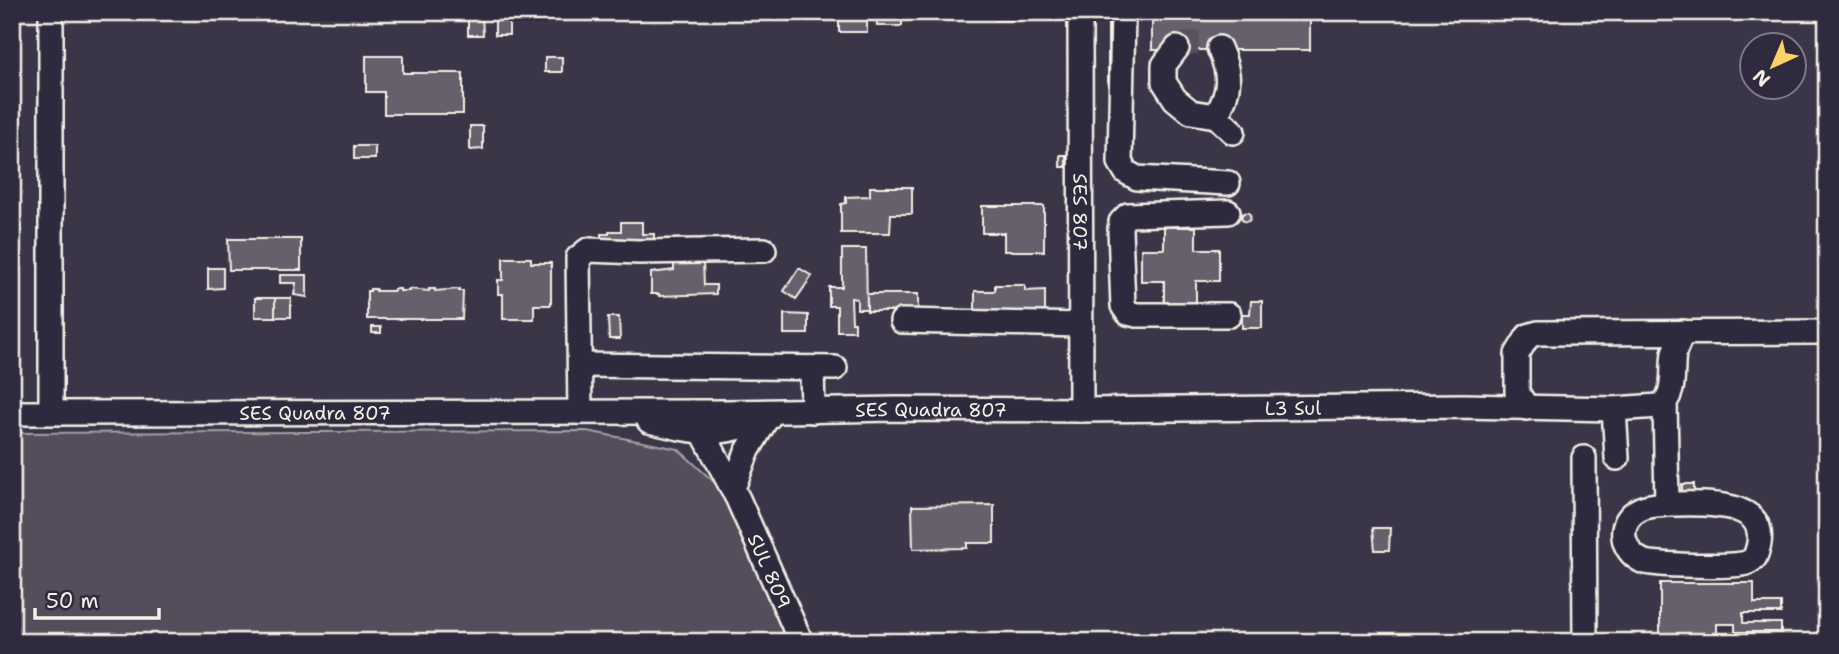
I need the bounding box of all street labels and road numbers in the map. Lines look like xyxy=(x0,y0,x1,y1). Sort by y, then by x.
street label: SES 807 xyxy=(1068,173,1093,251)
street label: L3 Sul xyxy=(1265,395,1322,421)
street label: SES Quadra 807 xyxy=(855,396,1007,422)
street label: SES Quadra 807 xyxy=(239,400,391,425)
street label: SUL 809 xyxy=(742,530,797,612)

